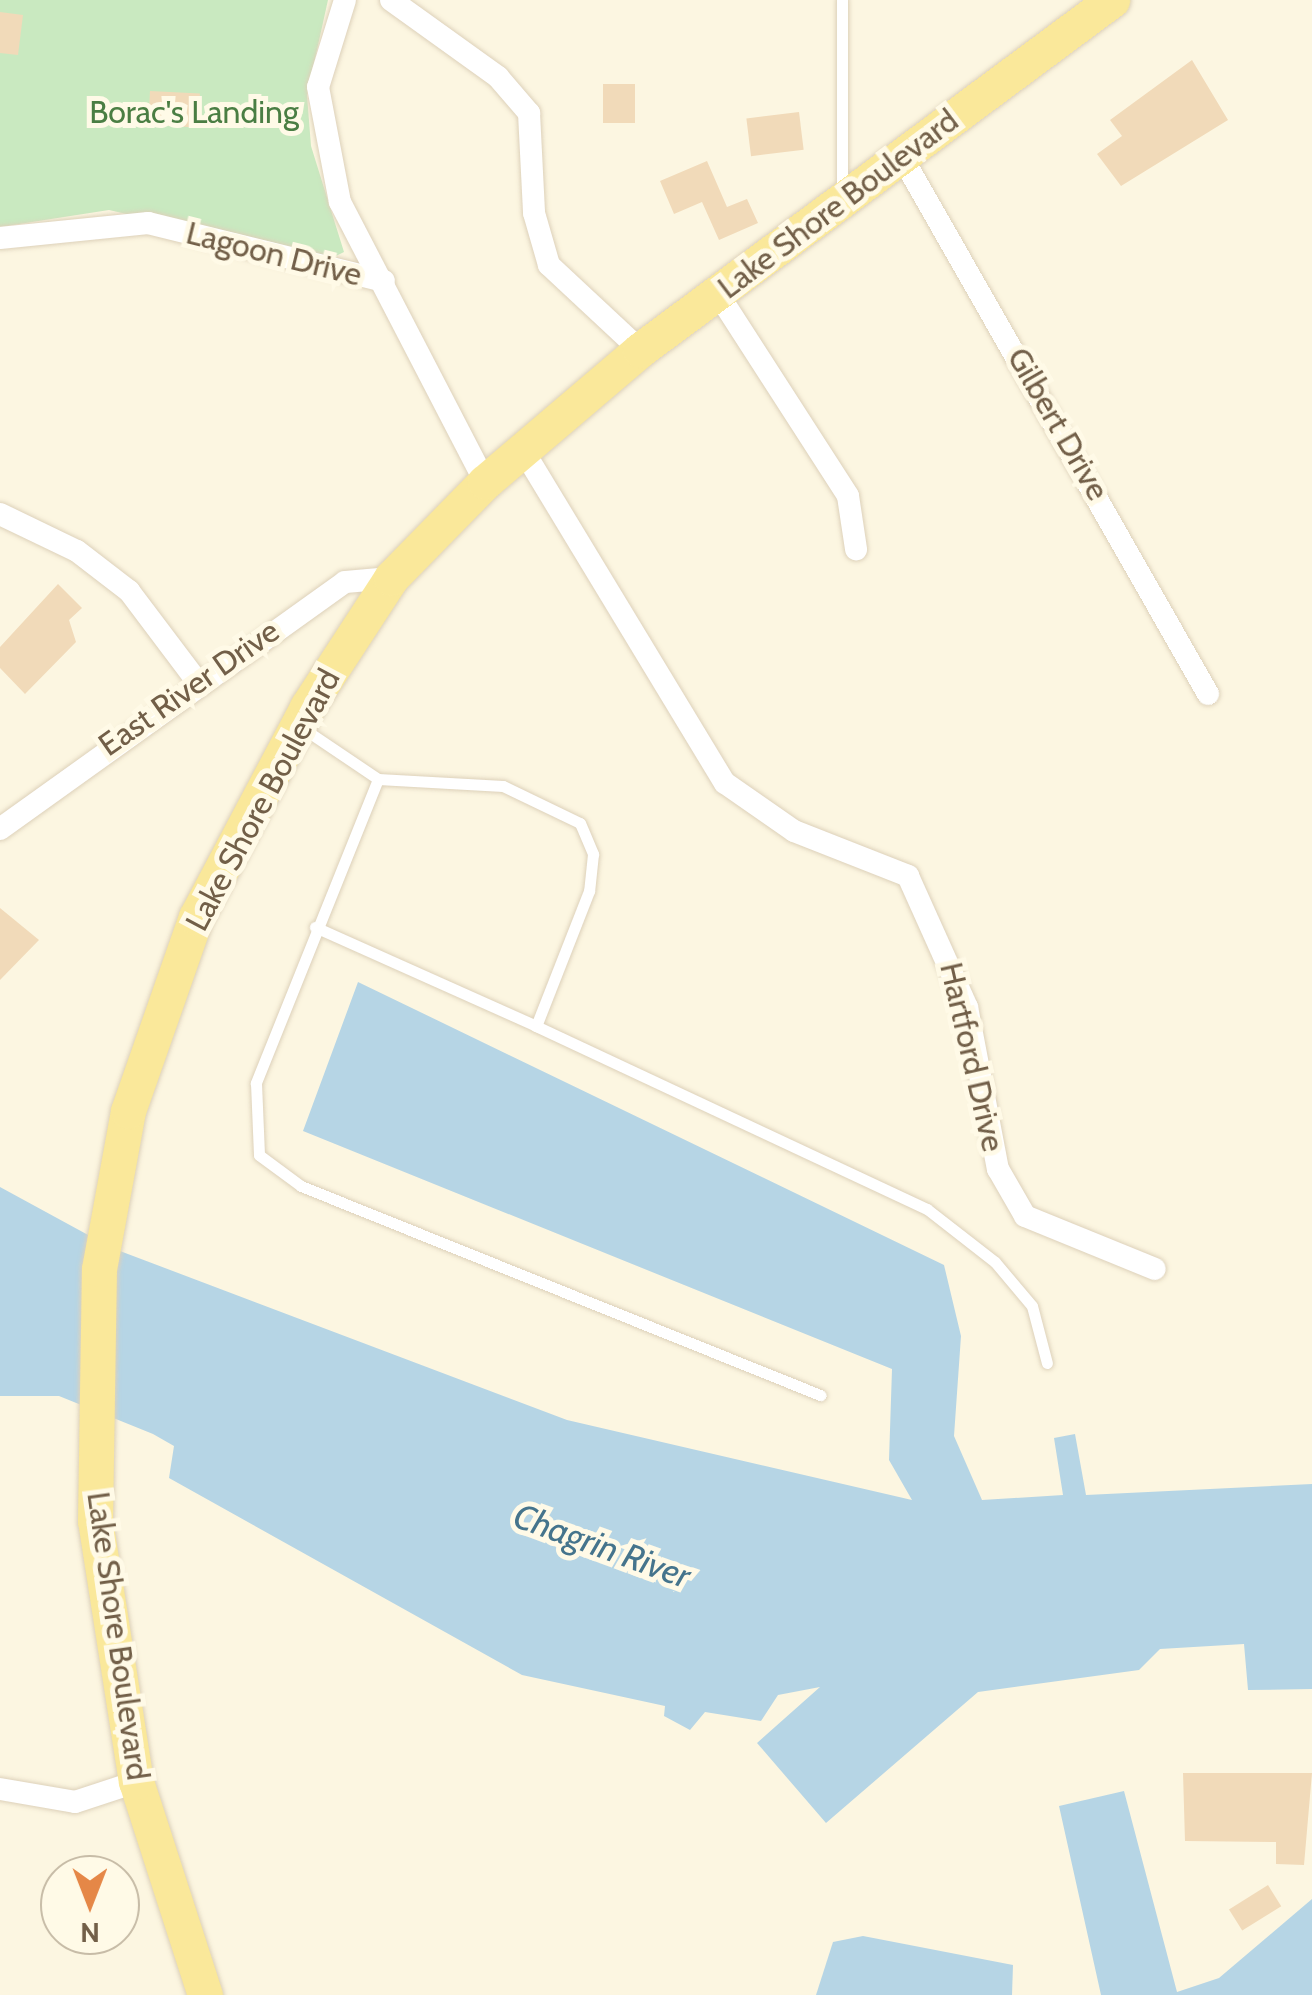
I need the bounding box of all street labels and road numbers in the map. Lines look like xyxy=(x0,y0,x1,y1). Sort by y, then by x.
street label: Lake Shore Boulevard xyxy=(710,101,966,307)
street label: Lagoon Drive xyxy=(182,214,366,294)
street label: Gilbert Drive xyxy=(999,341,1117,507)
street label: East River Drive xyxy=(92,612,286,764)
street label: Lake Shore Boulevard xyxy=(178,663,348,937)
street label: Hartford Drive xyxy=(932,959,1012,1155)
street label: Lake Shore Boulevard xyxy=(79,1489,157,1783)

